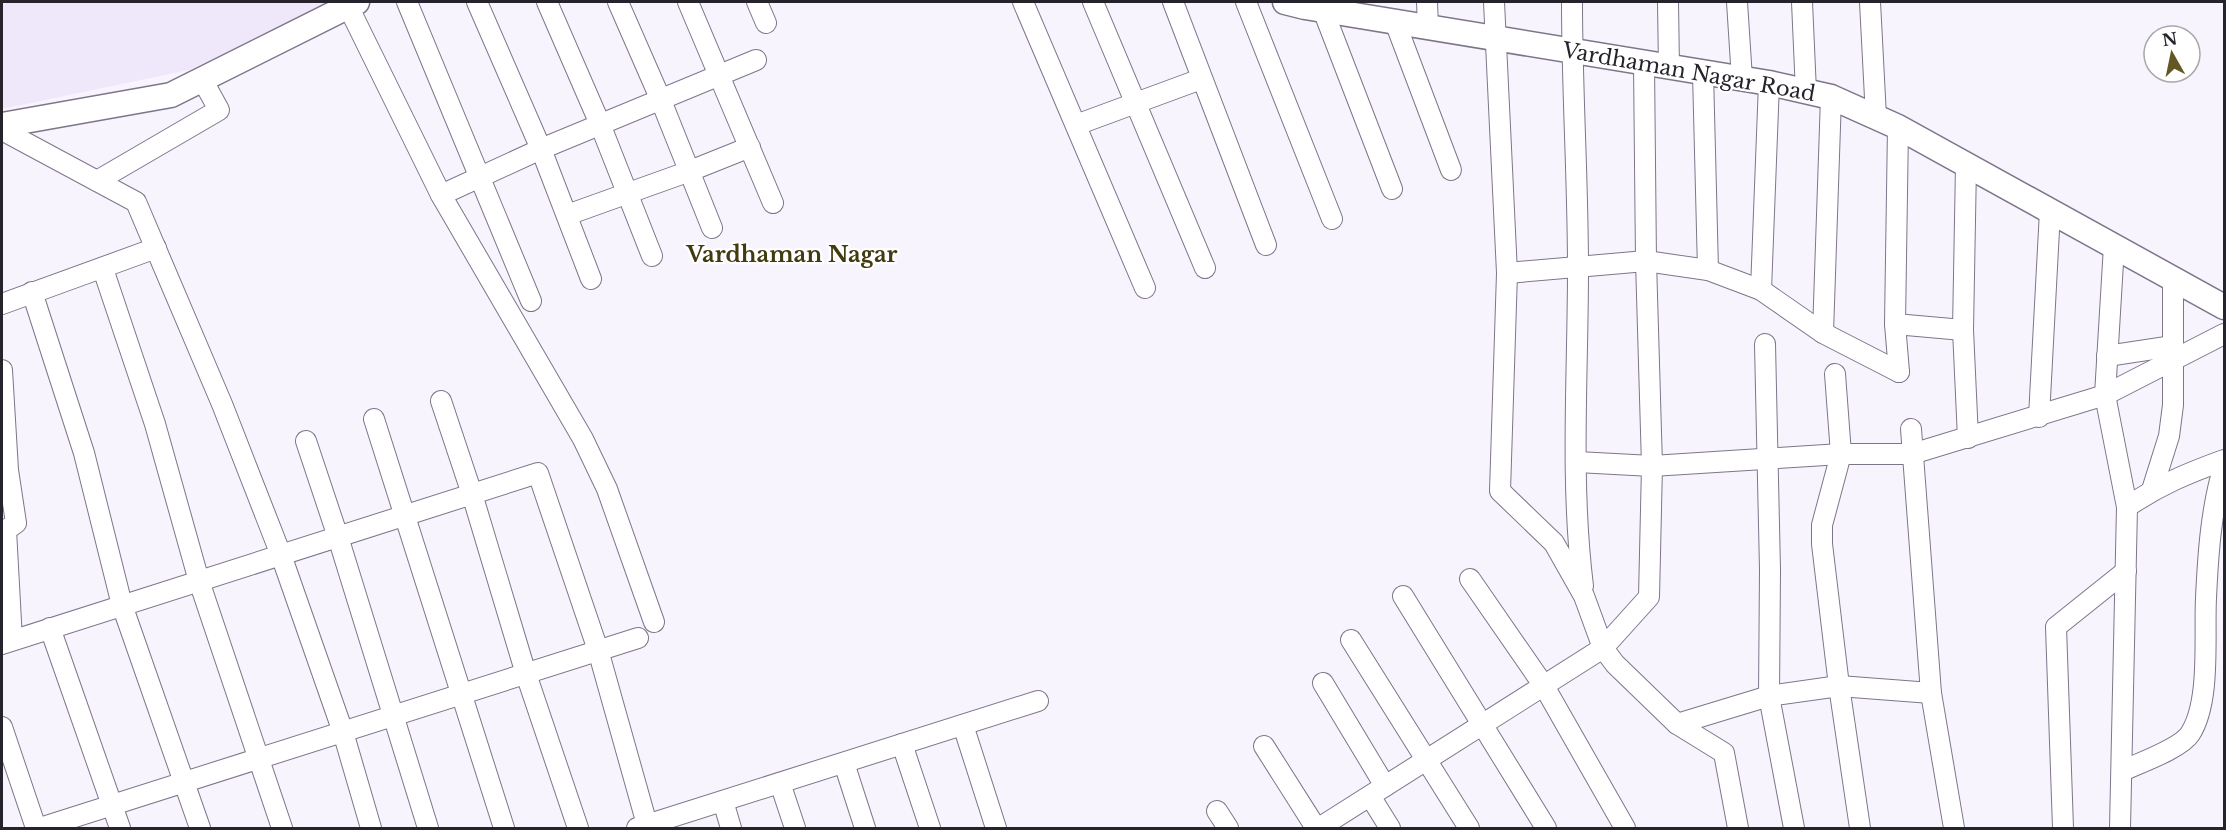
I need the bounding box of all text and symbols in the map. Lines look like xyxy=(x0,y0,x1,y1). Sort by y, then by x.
north arrow xyxy=(2142,24,2202,84)
text: N xyxy=(2161,28,2179,50)
street label: Vardhaman Nagar Road xyxy=(1560,37,1817,107)
district label: Vardhaman Nagar xyxy=(685,241,898,268)

